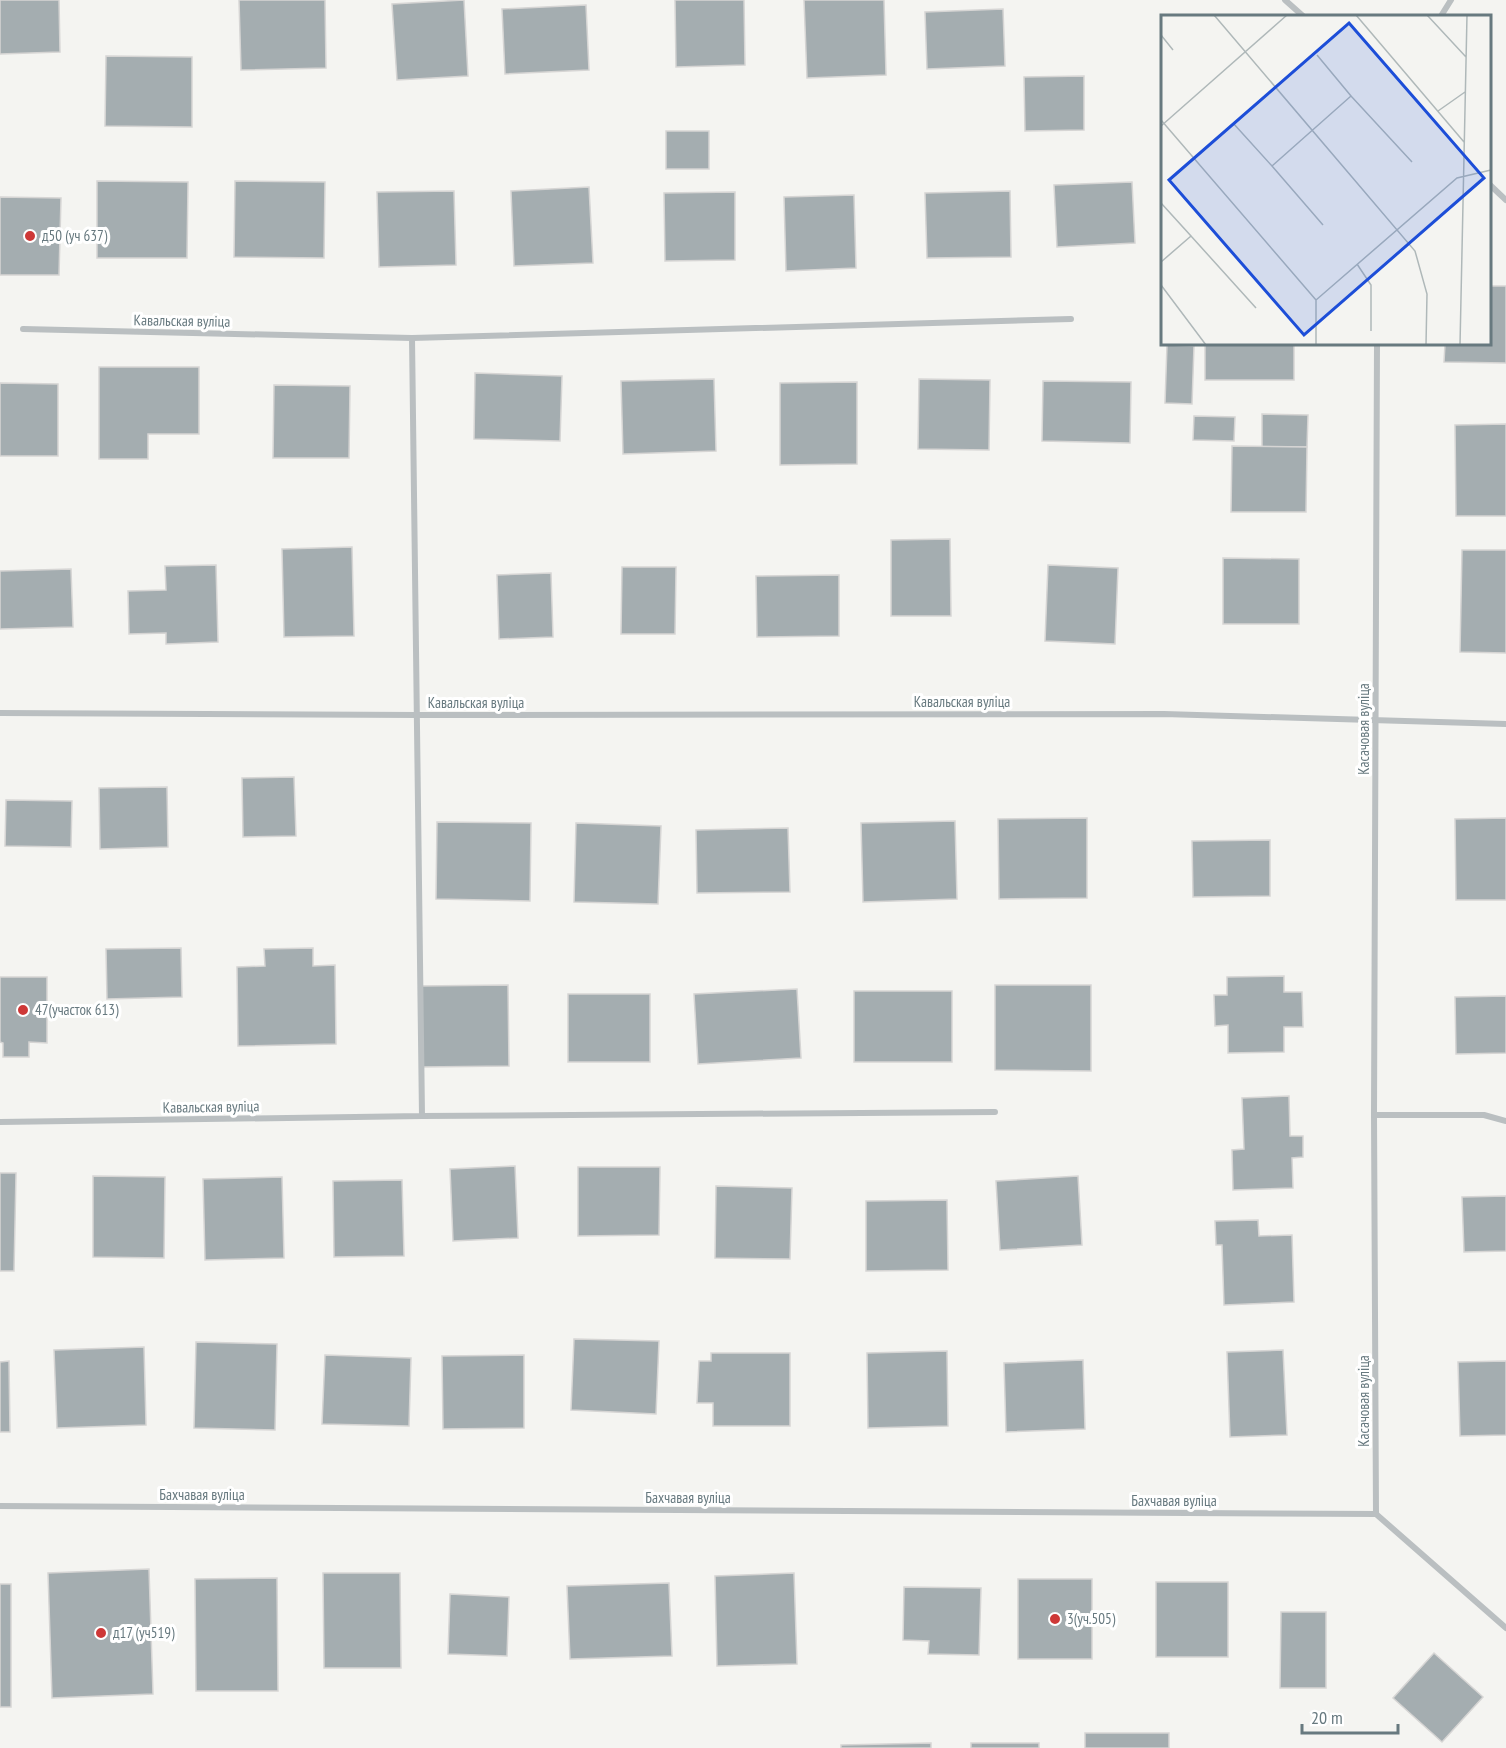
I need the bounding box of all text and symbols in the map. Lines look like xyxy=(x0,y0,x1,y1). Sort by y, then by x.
inset map xyxy=(1161,15,1491,345)
place label: д50 (уч 637) xyxy=(42,226,108,245)
marker: д50 (уч 637) xyxy=(23,229,37,243)
street label: Кавальская вуліца xyxy=(133,310,231,331)
street label: Касачовая вуліца xyxy=(1354,683,1373,775)
street label: Кавальская вуліца xyxy=(914,692,1010,711)
street label: Кавальская вуліца xyxy=(428,693,524,712)
place label: 47(участок 613) xyxy=(35,1000,119,1019)
marker: 47(участок 613) xyxy=(16,1003,30,1017)
street label: Кавальская вуліца xyxy=(162,1096,260,1117)
street label: Касачовая вуліца xyxy=(1354,1355,1373,1447)
street label: Бахчавая вуліца xyxy=(159,1485,245,1504)
street label: Бахчавая вуліца xyxy=(645,1488,731,1507)
street label: Бахчавая вуліца xyxy=(1131,1491,1217,1510)
place label: 3(уч.505) xyxy=(1067,1609,1116,1628)
marker: 3(уч.505) xyxy=(1048,1612,1062,1626)
place label: д17 (уч519) xyxy=(113,1623,175,1642)
marker: д17 (уч519) xyxy=(94,1626,108,1640)
scale bar xyxy=(1302,1697,1398,1735)
text: 20 m xyxy=(1311,1706,1343,1729)

